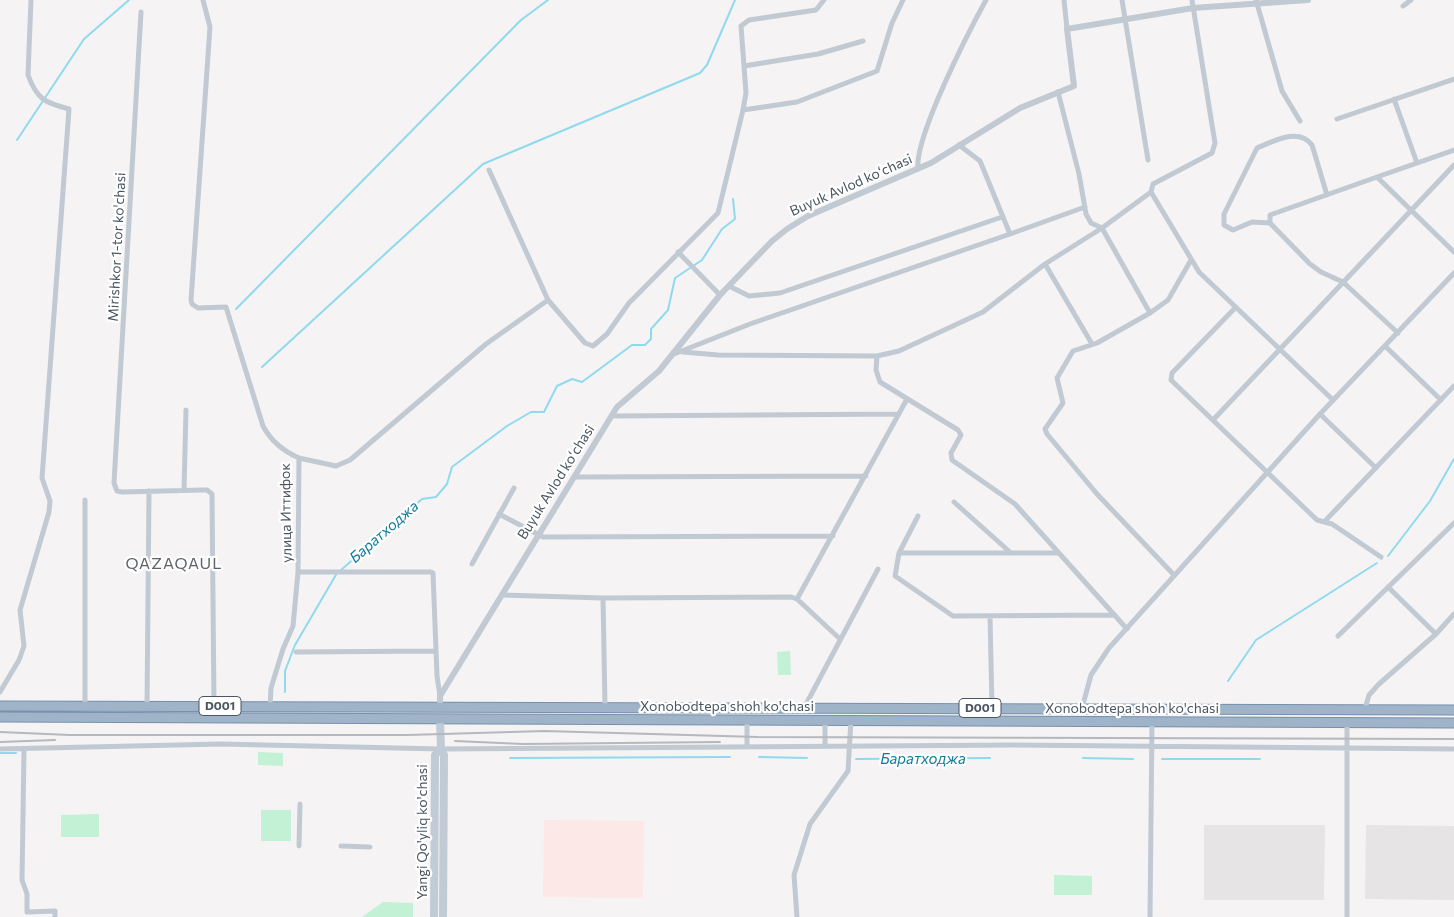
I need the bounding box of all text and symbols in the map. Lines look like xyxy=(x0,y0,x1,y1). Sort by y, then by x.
street label: Buyuk Avlod koʻchasi xyxy=(787,150,915,220)
street label: Mirishkor 1-tor ko'chasi xyxy=(105,172,129,322)
street label: Buyuk Avlod koʻchasi xyxy=(514,421,598,543)
street label: улица Иттифок xyxy=(277,463,295,563)
water label: Баратходжа xyxy=(346,497,422,567)
district label: QAZAQAUL xyxy=(125,554,223,574)
road number: D001 xyxy=(199,696,241,716)
street label: Xonobodtepa shoh ko'chasi xyxy=(640,698,814,714)
road number: D001 xyxy=(959,698,1001,718)
street label: Xonobodtepa shoh ko'chasi xyxy=(1045,700,1219,716)
water label: Баратходжа xyxy=(880,750,966,768)
street label: Yangi Qo'yliq ko'chasi xyxy=(414,764,430,900)

